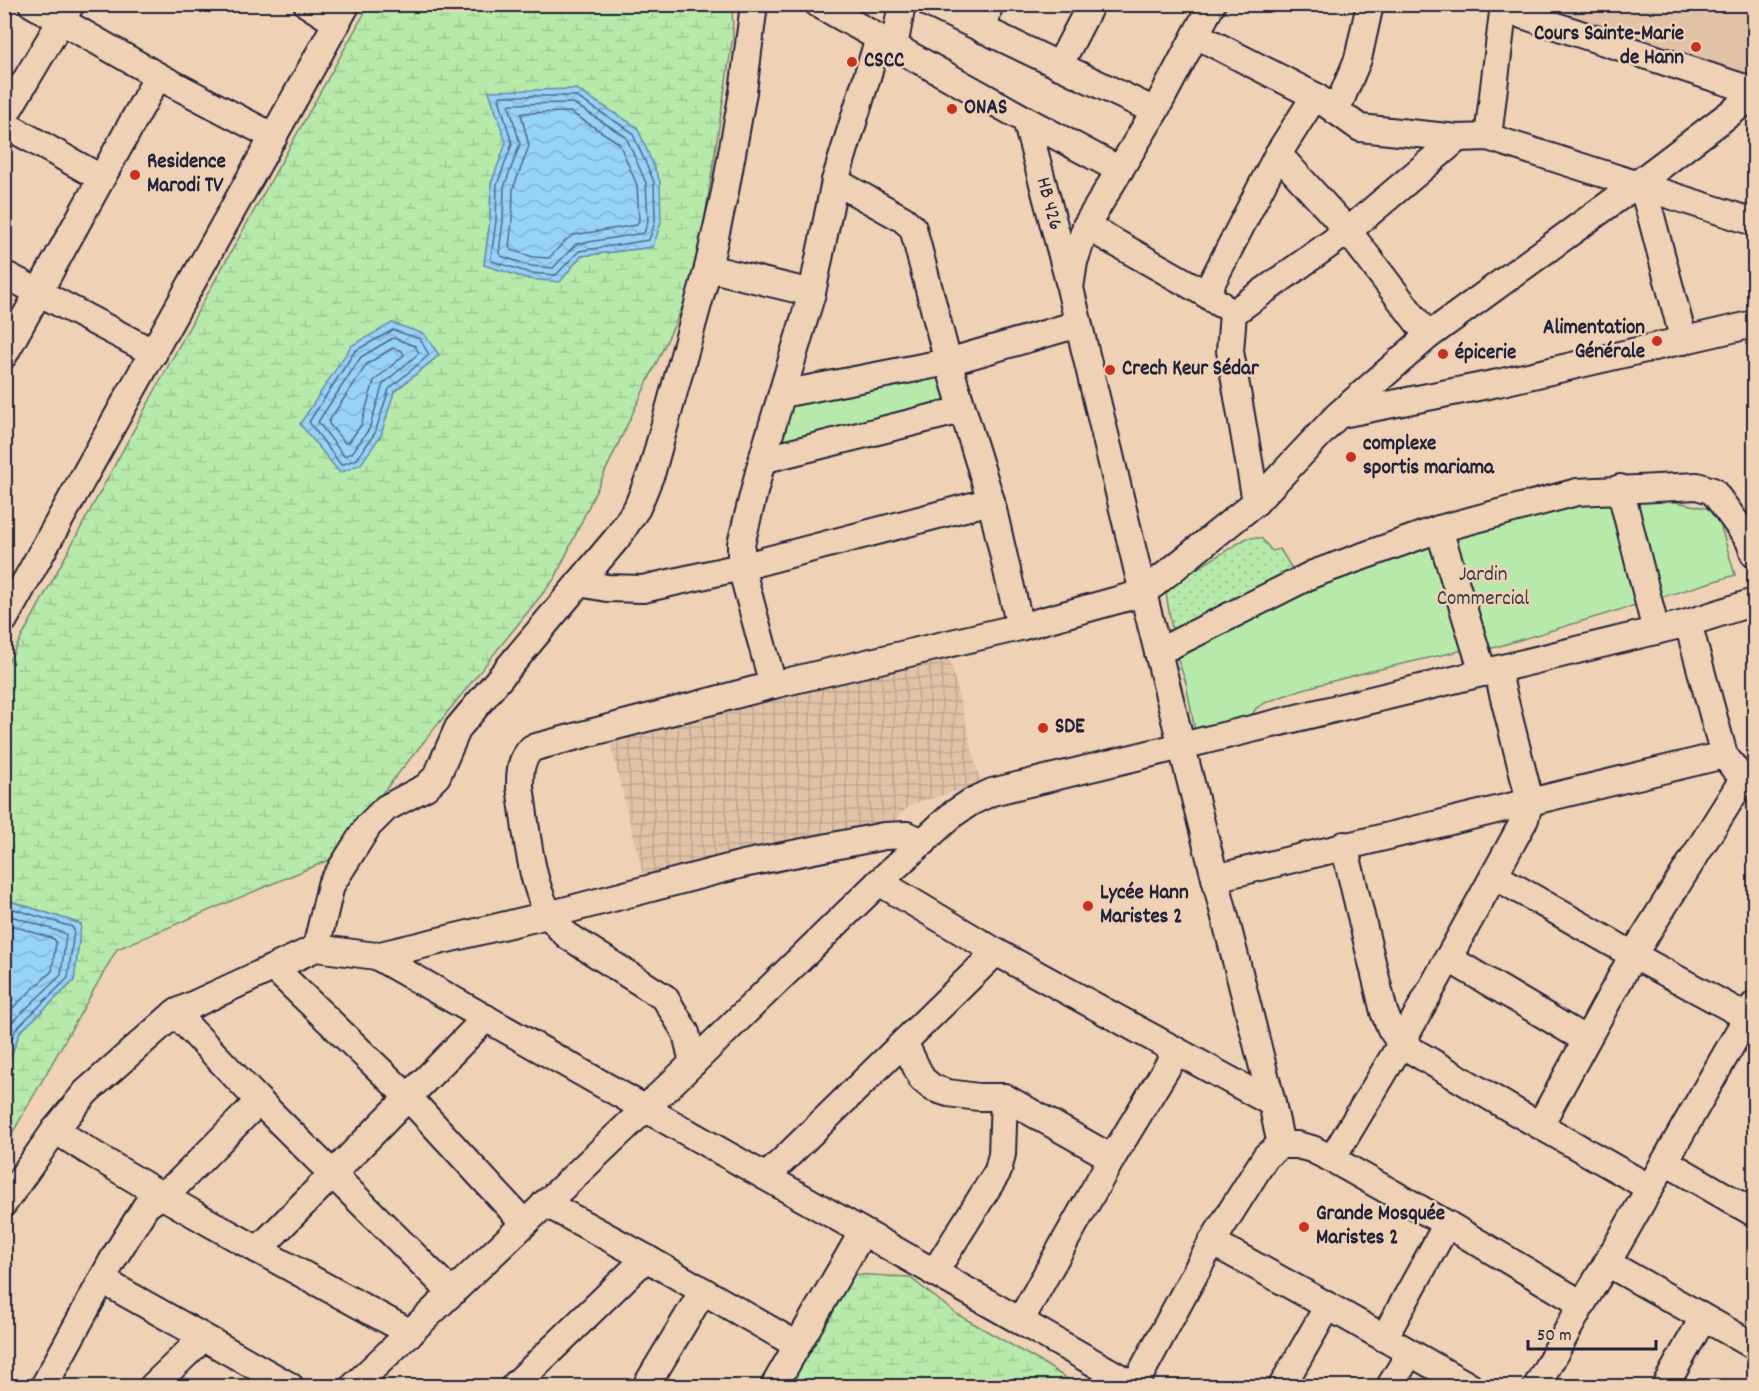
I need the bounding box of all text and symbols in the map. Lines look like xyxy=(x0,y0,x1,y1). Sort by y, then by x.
place label: Cours Sainte-Marie de Hann xyxy=(1534,20,1684,74)
marker: Cours Sainte-Marie de Hann xyxy=(1689,40,1703,54)
place label: CSCC xyxy=(864,47,905,77)
marker: CSCC xyxy=(845,55,859,69)
place label: ONAS xyxy=(964,94,1007,124)
marker: ONAS xyxy=(945,102,959,116)
place label: Residence Marodi TV xyxy=(147,148,226,202)
marker: Residence Marodi TV xyxy=(128,168,142,182)
street label: HB 426 xyxy=(1027,174,1069,234)
place label: Alimentation Générale xyxy=(1543,314,1645,368)
marker: Alimentation Générale xyxy=(1650,334,1664,348)
place label: épicerie xyxy=(1455,339,1516,369)
marker: épicerie xyxy=(1436,347,1450,361)
place label: Crech Keur Sédar xyxy=(1122,355,1260,385)
marker: Crech Keur Sédar xyxy=(1103,363,1117,377)
place label: complexe sportis mariama xyxy=(1363,430,1495,484)
marker: complexe sportis mariama xyxy=(1344,450,1358,464)
park label: Jardin Commercial xyxy=(1437,561,1529,615)
place label: SDE xyxy=(1055,713,1085,743)
marker: SDE xyxy=(1036,721,1050,735)
place label: Lycée Hann Maristes 2 xyxy=(1100,879,1189,933)
marker: Lycée Hann Maristes 2 xyxy=(1081,899,1095,913)
place label: Grande Mosquée Maristes 2 xyxy=(1316,1200,1445,1254)
marker: Grande Mosquée Maristes 2 xyxy=(1297,1220,1311,1234)
scale bar xyxy=(1528,1313,1656,1351)
text: 50 m xyxy=(1537,1324,1572,1349)

